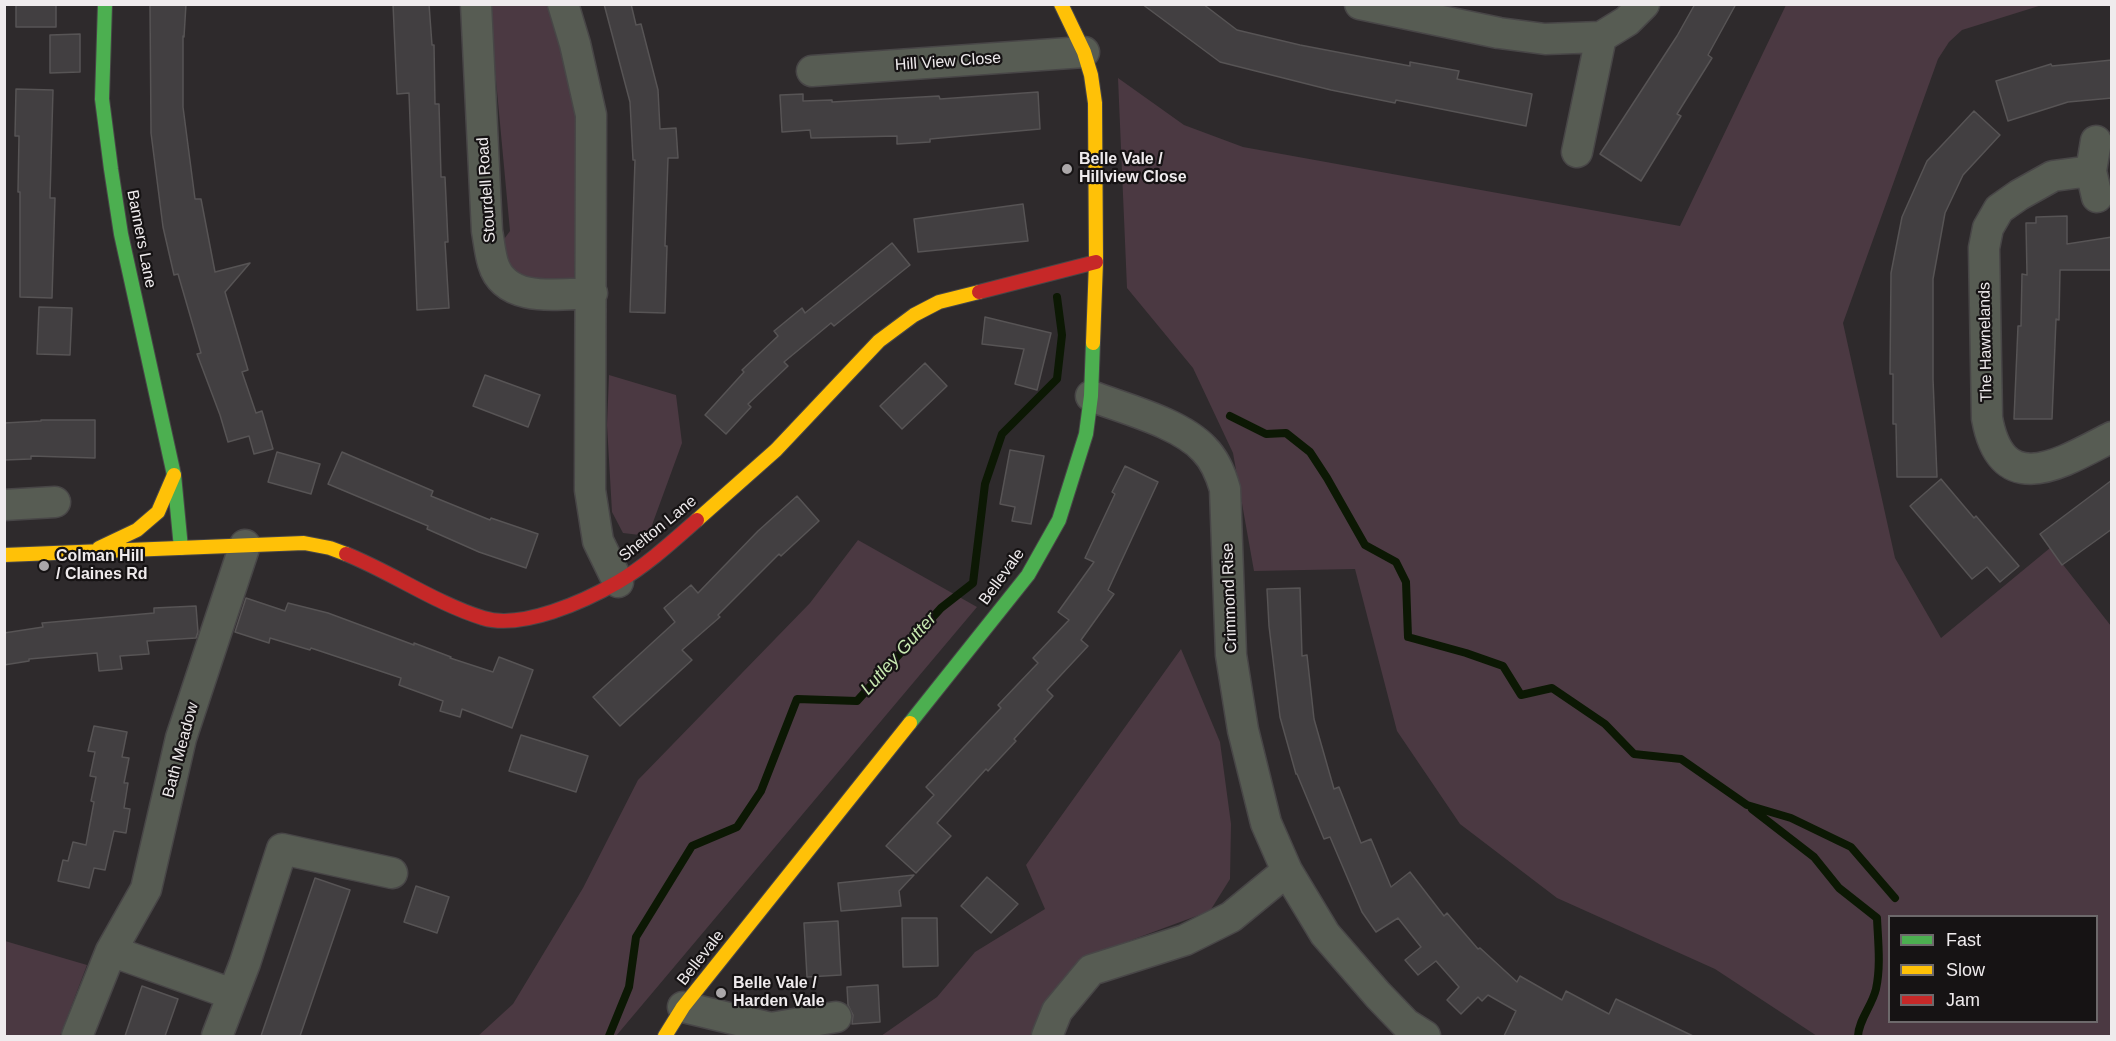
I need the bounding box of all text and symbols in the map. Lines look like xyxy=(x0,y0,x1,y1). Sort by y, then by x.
street label: Hill View Close xyxy=(894,49,1002,75)
street label: Stourdell Road xyxy=(474,137,500,243)
place label: Belle Vale / Hillview Close xyxy=(1079,150,1187,188)
marker: Belle Vale / Hillview Close xyxy=(1060,162,1074,176)
street label: Banners Lane xyxy=(122,188,160,290)
street label: The Hawnelands xyxy=(1975,282,1997,402)
street label: Shelton Lane xyxy=(615,492,701,566)
street label: Crimmond Rise xyxy=(1218,543,1242,653)
street label: Bellevale xyxy=(975,545,1029,609)
place label: Colman Hill / Claines Rd xyxy=(56,547,148,585)
marker: Colman Hill / Claines Rd xyxy=(37,559,51,573)
water label: Lutley Gutter xyxy=(856,608,942,700)
street label: Bath Meadow xyxy=(159,700,203,800)
legend xyxy=(1888,915,2098,1023)
street label: Bellevale xyxy=(673,927,729,989)
text: Fast xyxy=(1946,930,1981,950)
text: Slow xyxy=(1946,960,1985,980)
place label: Belle Vale / Harden Vale xyxy=(733,974,825,1012)
marker: Belle Vale / Harden Vale xyxy=(714,986,728,1000)
text: Jam xyxy=(1946,990,1980,1010)

